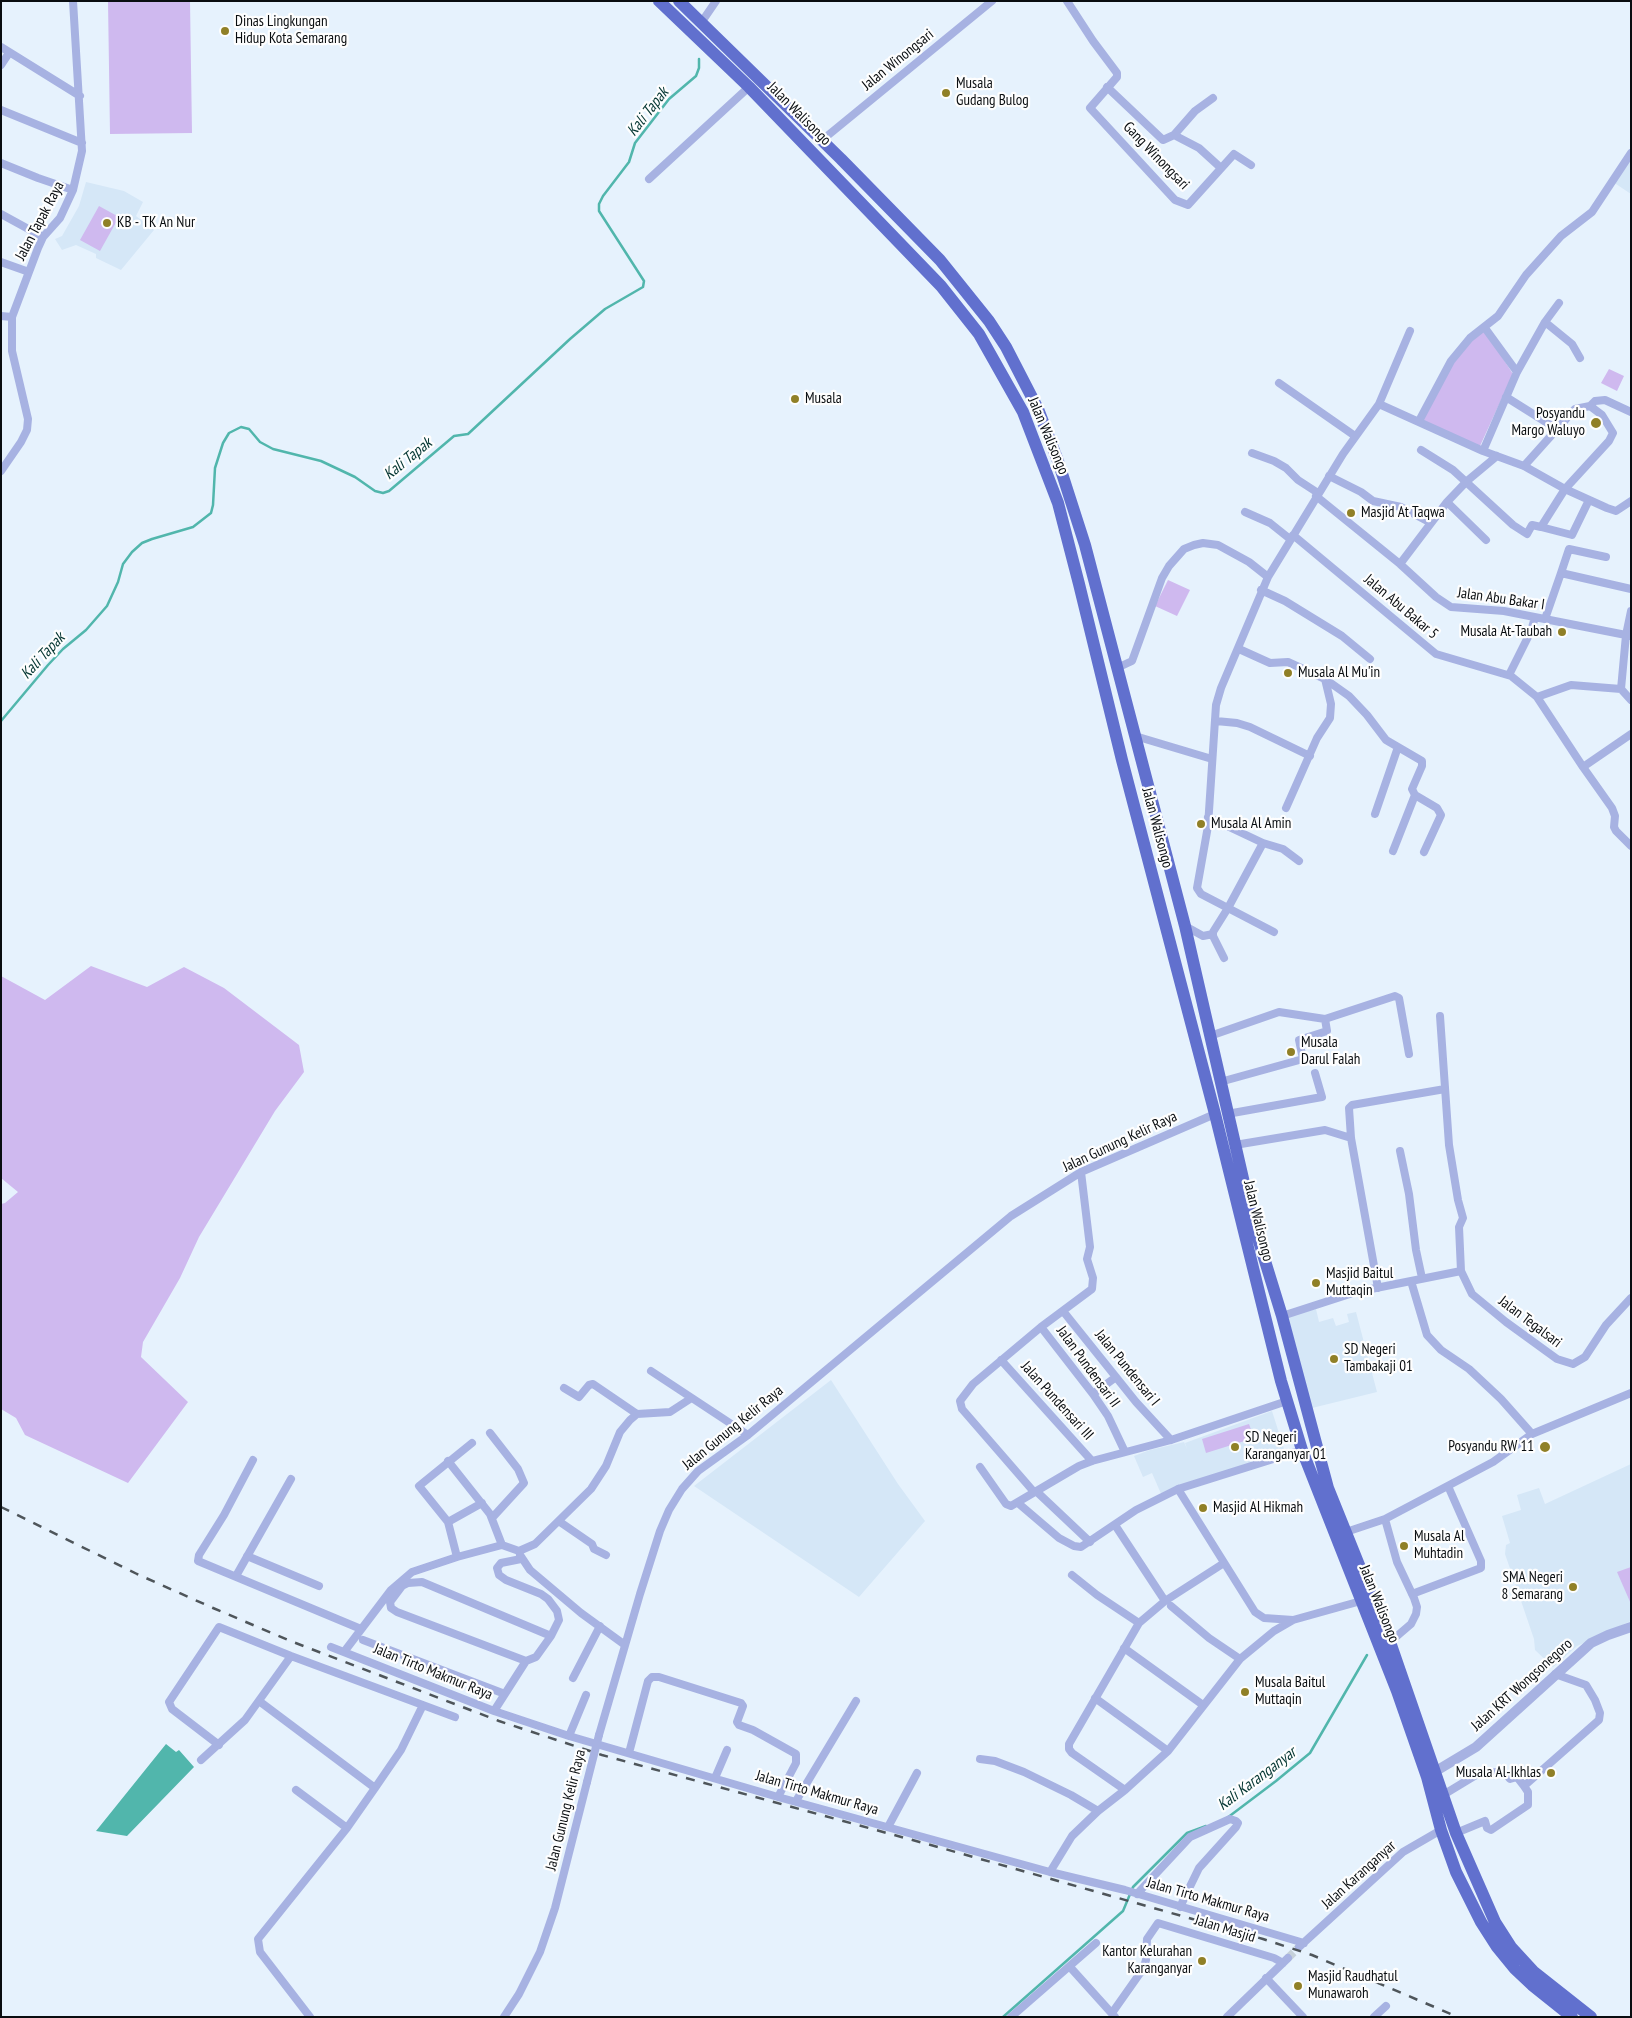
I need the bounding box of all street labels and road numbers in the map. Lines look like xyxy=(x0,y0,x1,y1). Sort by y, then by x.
street label: Jalan Winongsari xyxy=(859,26,937,94)
street label: Jalan Walisongo xyxy=(764,79,834,149)
street label: Gang Winongsari xyxy=(1119,118,1193,194)
street label: Jalan Tapak Raya xyxy=(12,179,68,263)
street label: Jalan Walisongo xyxy=(1024,395,1072,477)
street label: Jalan Abu Bakar 5 xyxy=(1360,571,1442,643)
street label: Jalan Abu Bakar I xyxy=(1456,584,1546,614)
street label: Jalan Walisongo xyxy=(1138,786,1176,870)
street label: Jalan Gunung Kelir Raya xyxy=(1060,1108,1180,1176)
street label: Jalan Walisongo xyxy=(1239,1179,1277,1263)
street label: Jalan Tegalsari xyxy=(1495,1292,1565,1352)
street label: Jalan Pundensari II xyxy=(1052,1323,1124,1411)
street label: Jalan Pundensari I xyxy=(1091,1326,1163,1410)
street label: Jalan Pundensari III xyxy=(1017,1358,1097,1444)
street label: Jalan Gunung Kelir Raya xyxy=(679,1382,787,1474)
street label: Jalan Walisongo xyxy=(1355,1562,1403,1646)
street label: Jalan KRT Wongsonegoro xyxy=(1468,1635,1576,1735)
street label: Jalan Tirto Makmur Raya xyxy=(371,1640,495,1704)
street label: Jalan Gunung Kelir Raya xyxy=(542,1748,590,1872)
street label: Jalan Tirto Makmur Raya xyxy=(754,1767,880,1819)
street label: Jalan Karanganyar xyxy=(1318,1837,1400,1913)
street label: Jalan Tirto Makmur Raya xyxy=(1145,1874,1271,1926)
street label: Jalan Masjid xyxy=(1192,1911,1258,1947)

